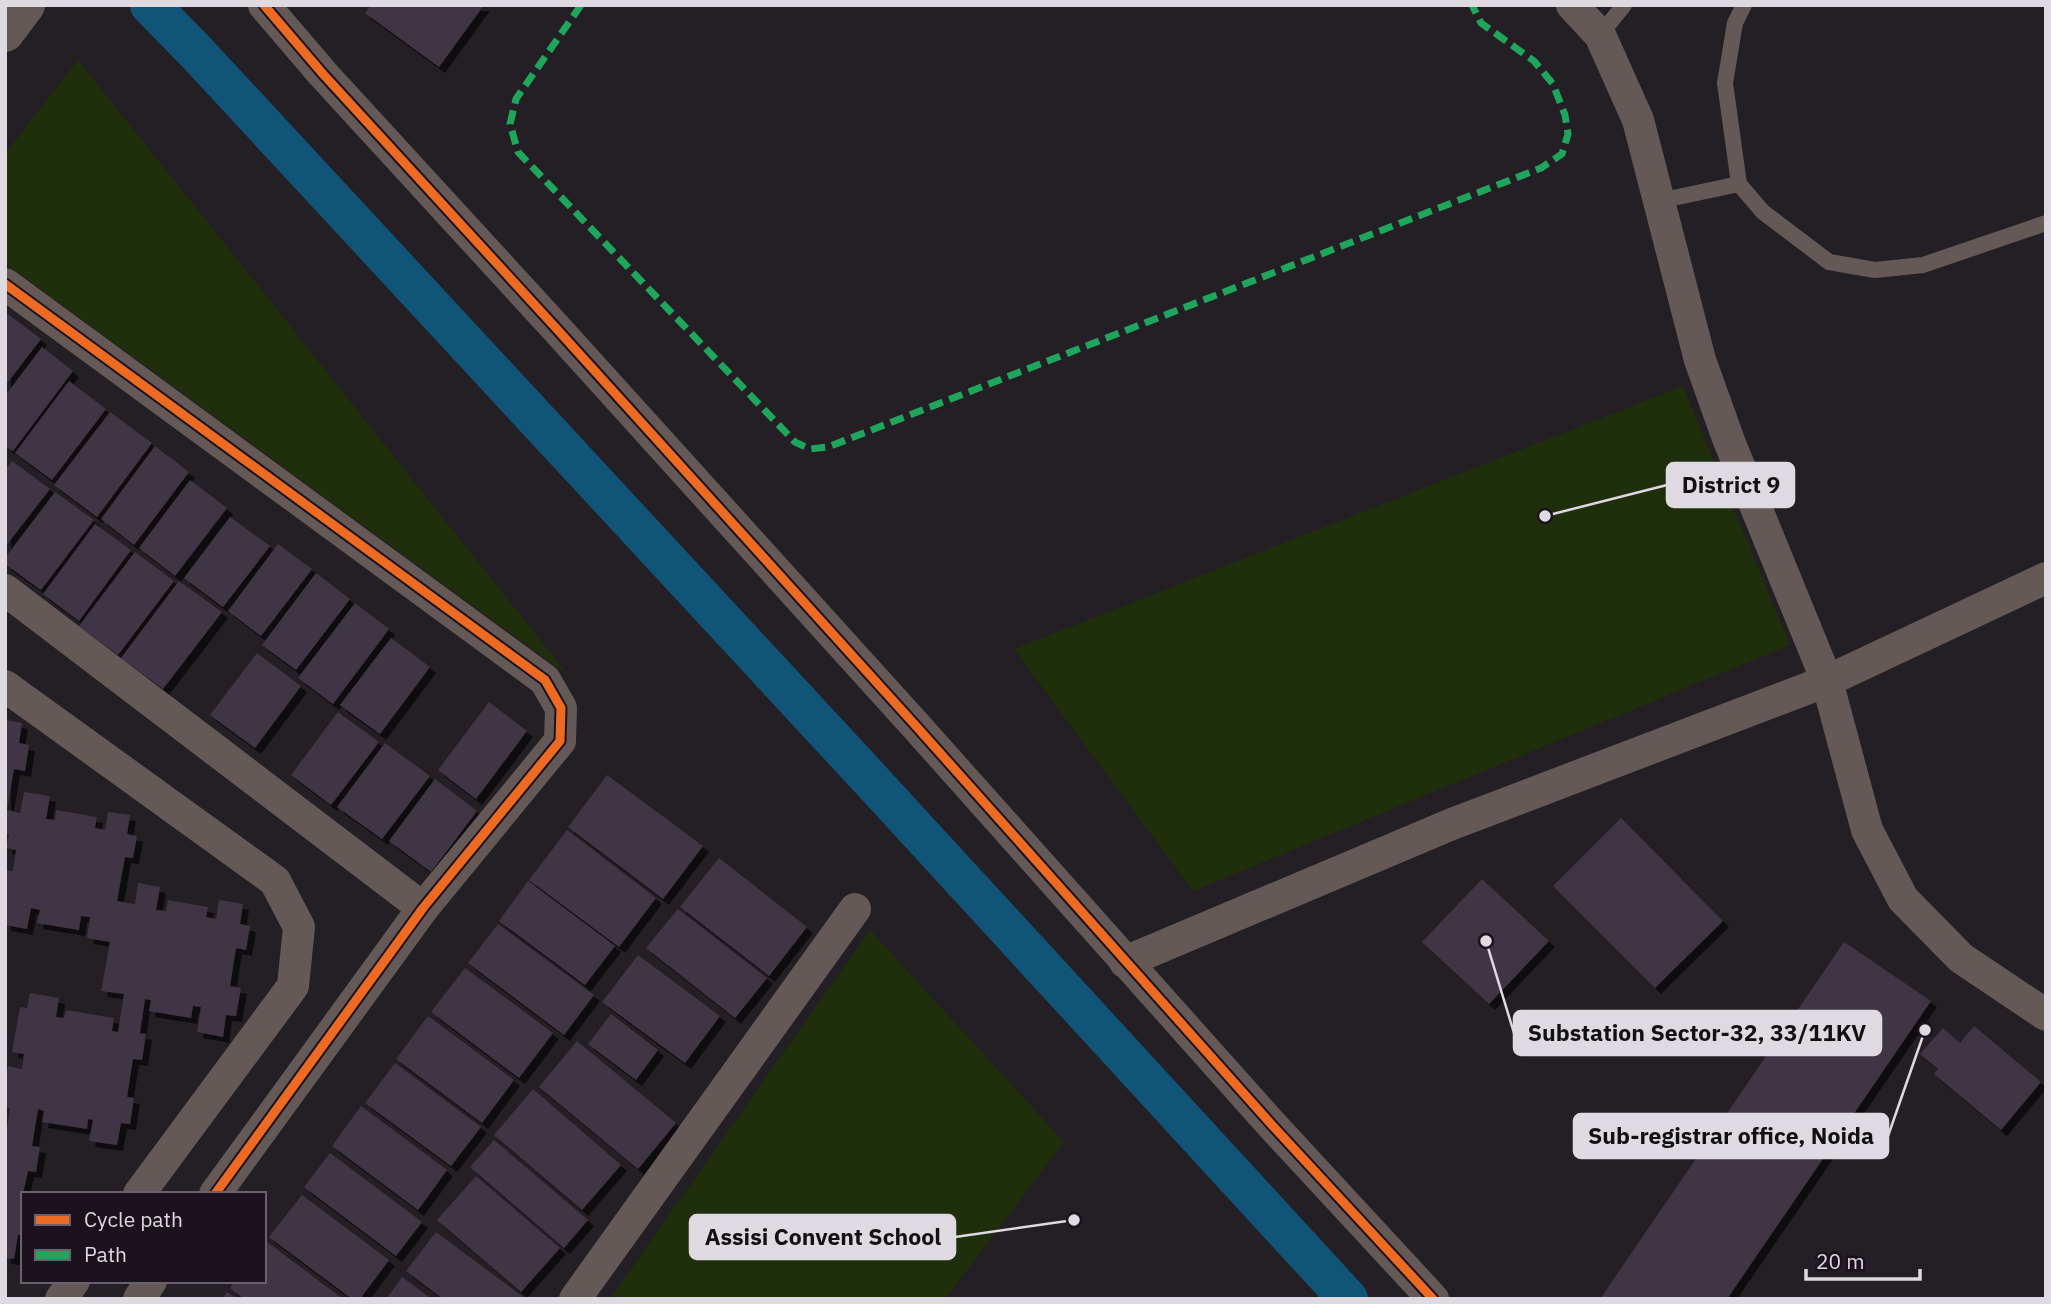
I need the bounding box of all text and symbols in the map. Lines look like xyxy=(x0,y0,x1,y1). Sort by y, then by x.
callout: District 9 xyxy=(1667,463,1794,507)
text: District 9 xyxy=(1682,469,1780,499)
callout: Substation Sector-32, 33/11KV xyxy=(1514,1011,1881,1055)
text: Substation Sector-32, 33/11KV xyxy=(1528,1017,1866,1047)
callout: Sub-registrar office, Noida xyxy=(1574,1114,1888,1158)
text: Sub-registrar office, Noida xyxy=(1588,1120,1874,1150)
legend xyxy=(21,1192,266,1283)
text: Cycle path xyxy=(84,1205,183,1233)
callout: Assisi Convent School xyxy=(690,1215,955,1259)
text: Assisi Convent School xyxy=(705,1221,941,1251)
scale bar xyxy=(1806,1238,1920,1282)
text: Path xyxy=(84,1240,127,1268)
text: 20 m xyxy=(1816,1247,1865,1275)

